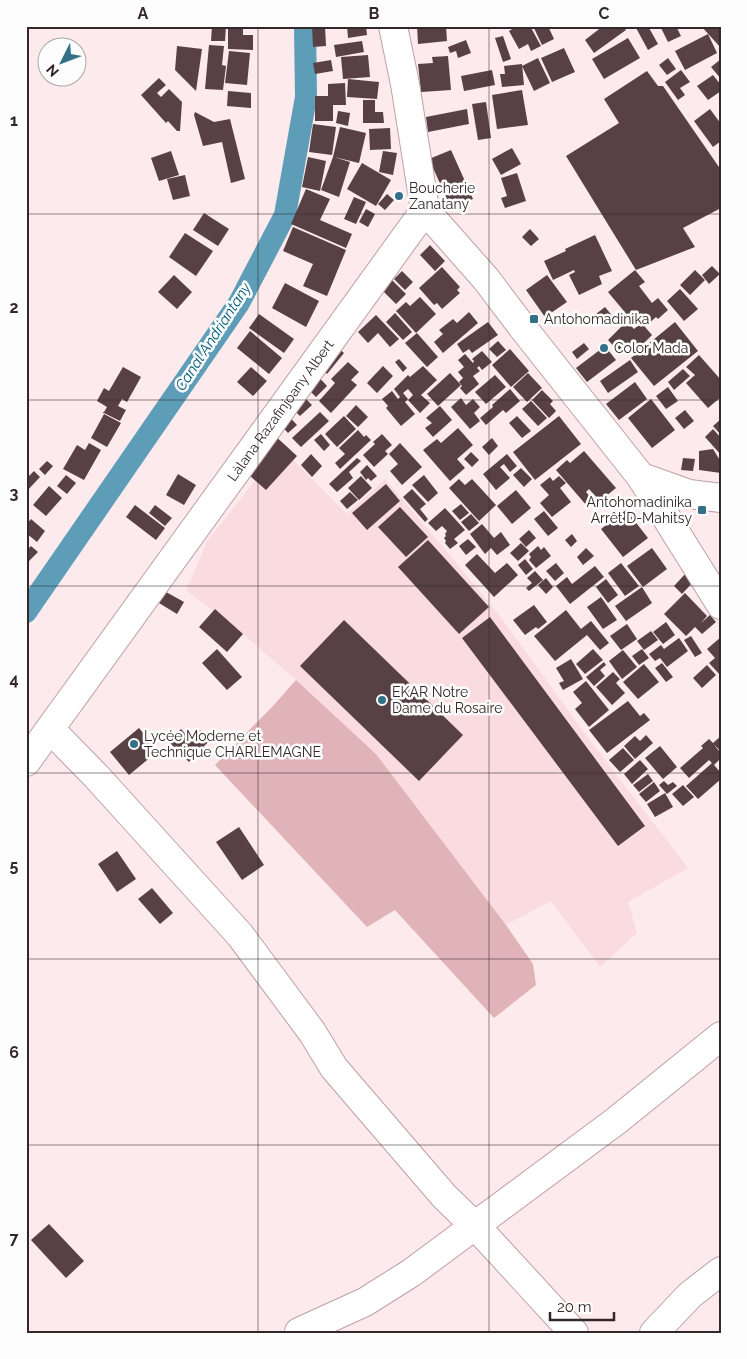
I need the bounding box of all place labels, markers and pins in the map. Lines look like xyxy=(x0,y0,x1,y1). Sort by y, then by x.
place label: Boucherie Zanatany xyxy=(409,180,475,212)
marker: Boucherie Zanatany xyxy=(393,190,405,202)
place label: Antohomadinika xyxy=(544,311,649,327)
marker: Antohomadinika xyxy=(528,313,540,325)
place label: Color Mada xyxy=(614,340,688,356)
marker: Color Mada xyxy=(598,342,610,354)
place label: Antohomadinika Arrêt D-Mahitsy xyxy=(587,494,692,526)
marker: Antohomadinika Arrêt D-Mahitsy xyxy=(696,504,708,516)
place label: EKAR Notre Dame du Rosaire xyxy=(392,684,502,716)
marker: EKAR Notre Dame du Rosaire xyxy=(376,694,388,706)
place label: Lycée Moderne et Technique CHARLEMAGNE xyxy=(144,728,321,760)
marker: Lycée Moderne et Technique CHARLEMAGNE xyxy=(128,738,140,750)

